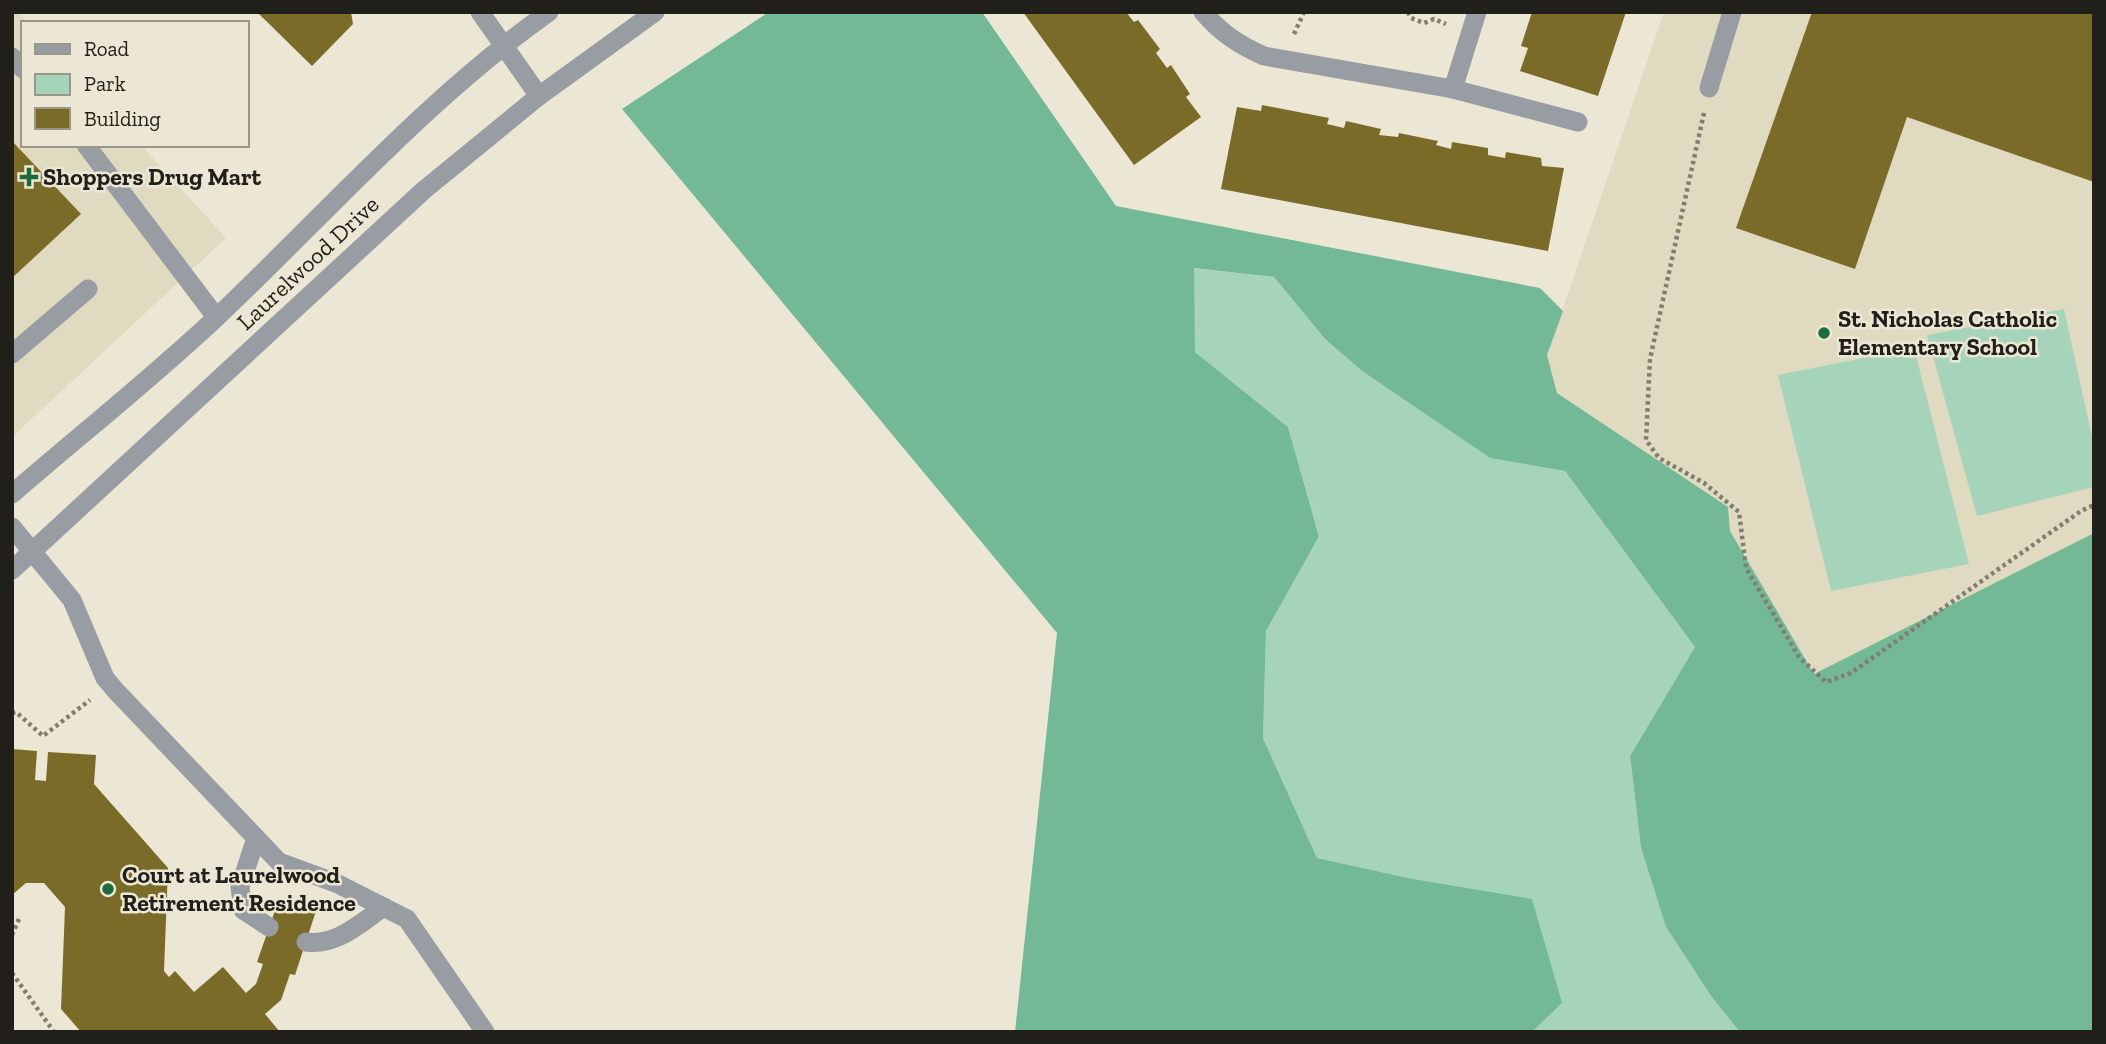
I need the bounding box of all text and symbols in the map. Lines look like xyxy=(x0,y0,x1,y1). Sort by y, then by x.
legend xyxy=(21,21,248,147)
text: Road xyxy=(84,36,130,61)
text: Park xyxy=(84,71,126,96)
text: Building xyxy=(84,106,161,131)
place label: Shoppers Drug Mart xyxy=(43,162,262,191)
marker: Shoppers Drug Mart xyxy=(21,169,37,185)
street label: Laurelwood Drive xyxy=(231,189,385,336)
place label: St. Nicholas Catholic Elementary School xyxy=(1838,304,2057,361)
marker: St. Nicholas Catholic Elementary School xyxy=(1816,325,1832,341)
place label: Court at Laurelwood Retirement Residence xyxy=(122,860,356,917)
marker: Court at Laurelwood Retirement Residence xyxy=(100,881,116,897)

